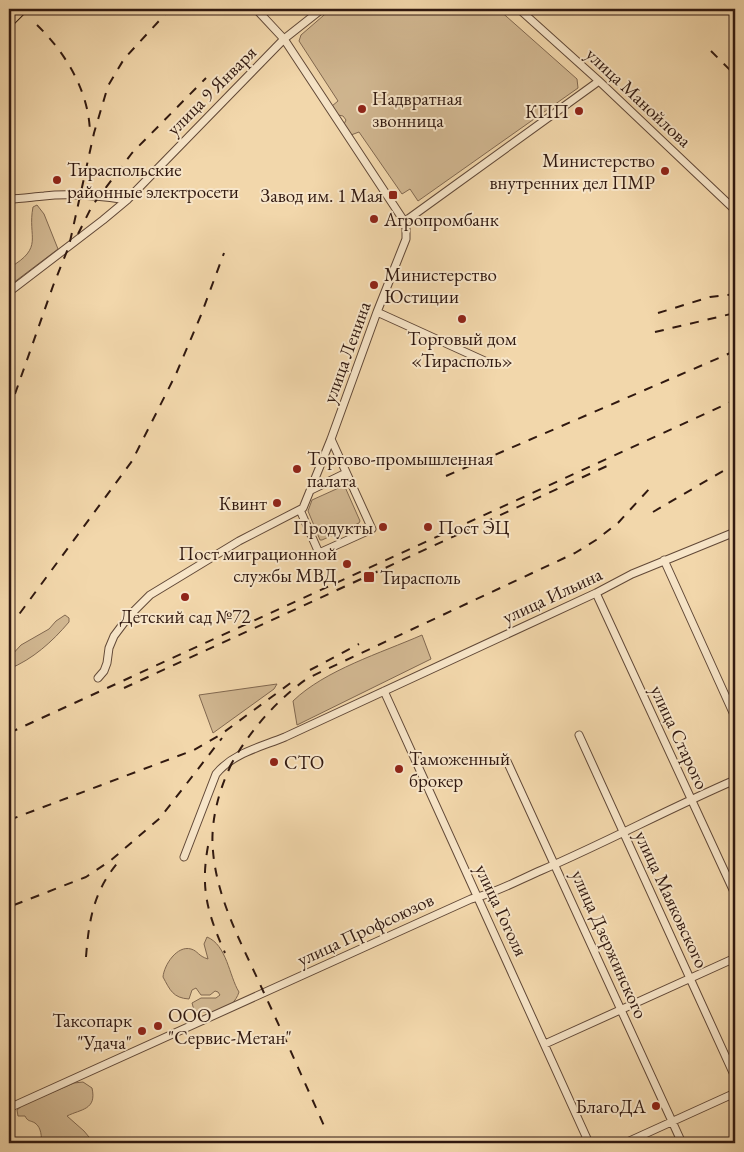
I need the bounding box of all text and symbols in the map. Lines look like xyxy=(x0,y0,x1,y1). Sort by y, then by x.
street label: улица 9 Января xyxy=(161,40,262,141)
street label: улица Манойлова xyxy=(580,42,697,153)
place label: Надвратная звонница xyxy=(372,86,463,133)
place label: КПП xyxy=(525,99,569,124)
marker: Надвратная звонница xyxy=(356,103,368,115)
marker: КПП xyxy=(573,105,585,117)
place label: Министерство внутренних дел ПМР xyxy=(490,148,655,195)
place label: Тираспольские районные электросети xyxy=(67,157,239,204)
marker: Министерство внутренних дел ПМР xyxy=(659,165,671,177)
marker: Тираспольские районные электросети xyxy=(51,174,63,186)
place label: Завод им. 1 Мая xyxy=(260,183,384,208)
marker: Завод им. 1 Мая xyxy=(387,189,399,201)
place label: Агропромбанк xyxy=(383,207,499,232)
marker: Агропромбанк xyxy=(368,213,380,225)
place label: Министерство Юстиции xyxy=(384,262,497,309)
marker: Министерство Юстиции xyxy=(368,279,380,291)
street label: улица Ленина xyxy=(317,297,377,406)
marker: Торговый дом «Тирасполь» xyxy=(456,313,468,325)
place label: Торговый дом «Тирасполь» xyxy=(407,326,517,373)
place label: Торгово-промышленная палата xyxy=(307,446,494,493)
marker: Торгово-промышленная палата xyxy=(291,463,303,475)
place label: Квинт xyxy=(219,491,267,516)
marker: Квинт xyxy=(271,497,283,509)
place label: Продукты xyxy=(293,515,373,540)
place label: Пост ЭЦ xyxy=(438,515,510,540)
marker: Продукты xyxy=(377,521,389,533)
marker: Пост ЭЦ xyxy=(422,521,434,533)
place label: Пост миграционной службы МВД xyxy=(178,541,337,588)
marker: Пост миграционной службы МВД xyxy=(341,558,353,570)
street label: улица Ильина xyxy=(498,561,607,629)
place label: Тирасполь xyxy=(380,565,461,590)
marker: Тирасполь xyxy=(362,570,376,584)
marker: Детский сад №72 xyxy=(179,591,191,603)
place label: Детский сад №72 xyxy=(119,604,251,629)
street label: улица Старого xyxy=(644,681,715,793)
place label: Таможенный брокер xyxy=(409,746,510,793)
place label: СТО xyxy=(284,750,324,775)
marker: СТО xyxy=(268,756,280,768)
marker: Таможенный брокер xyxy=(393,763,405,775)
street label: улица Маяковского xyxy=(629,826,714,972)
street label: улица Гоголя xyxy=(469,860,534,961)
street label: улица Дзержинского xyxy=(565,866,654,1023)
street label: улица Профсоюзов xyxy=(293,887,438,972)
place label: ООО "Сервис-Метан" xyxy=(168,1003,292,1050)
place label: Таксопарк "Удача" xyxy=(52,1008,132,1055)
marker: ООО "Сервис-Метан" xyxy=(152,1020,164,1032)
marker: Таксопарк "Удача" xyxy=(136,1025,148,1037)
place label: БлагоДА xyxy=(575,1094,647,1119)
marker: БлагоДА xyxy=(650,1100,662,1112)

